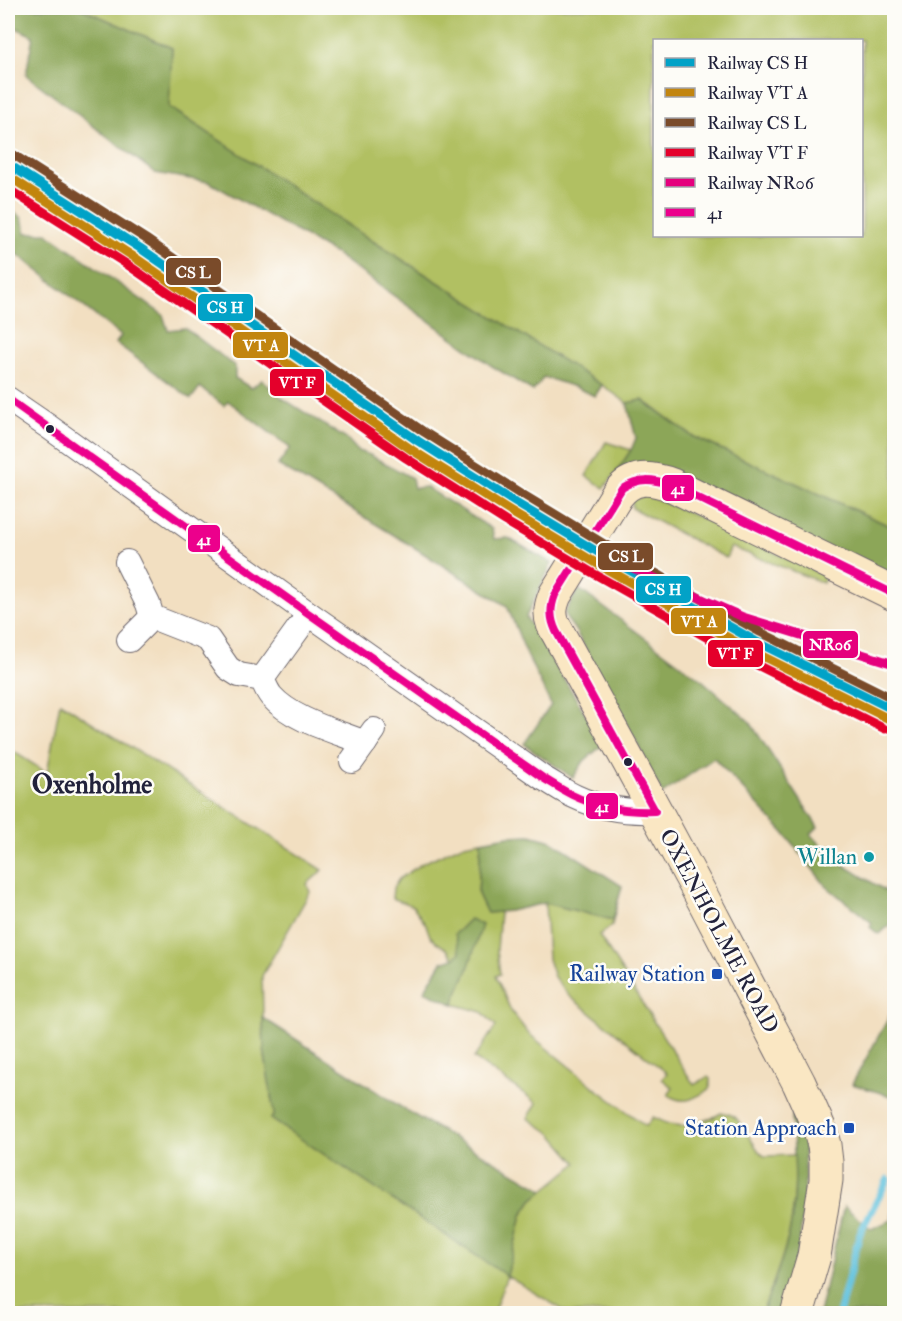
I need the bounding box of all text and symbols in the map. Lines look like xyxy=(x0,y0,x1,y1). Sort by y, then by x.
legend xyxy=(653,39,863,237)
text: Railway CS H xyxy=(707,52,808,75)
text: Railway VT A xyxy=(707,82,809,105)
text: Railway CS L xyxy=(707,112,807,135)
text: Railway VT F xyxy=(707,142,808,165)
text: Railway NR06 xyxy=(707,172,815,195)
text: 41 xyxy=(707,202,723,225)
line badge: CS L xyxy=(165,257,222,286)
text: CS L xyxy=(175,263,211,283)
line badge: CS H xyxy=(197,293,254,322)
text: CS H xyxy=(206,298,244,318)
line badge: VT A xyxy=(232,331,289,359)
text: VT A xyxy=(242,336,280,356)
line badge: VT F xyxy=(269,368,325,397)
text: VT F xyxy=(278,373,315,393)
unlabelled marker xyxy=(44,423,56,435)
line badge: 41 xyxy=(661,474,695,502)
text: 41 xyxy=(670,479,685,499)
line badge: 41 xyxy=(187,524,221,553)
text: 41 xyxy=(196,530,211,550)
line badge: CS L xyxy=(597,542,654,571)
text: CS L xyxy=(608,547,644,567)
line badge: CS H xyxy=(635,575,692,604)
text: CS H xyxy=(644,580,682,600)
line badge: VT A xyxy=(670,607,727,635)
text: VT A xyxy=(680,612,718,632)
line badge: NR06 xyxy=(802,630,859,659)
text: NR06 xyxy=(808,635,853,655)
line badge: VT F xyxy=(707,639,764,668)
text: VT F xyxy=(716,644,753,664)
unlabelled marker xyxy=(622,756,634,768)
district label: Oxenholme xyxy=(32,769,152,801)
line badge: 41 xyxy=(585,792,619,820)
text: 41 xyxy=(594,797,609,817)
street label: OXENHOLME ROAD xyxy=(653,824,785,1038)
place label: Willan xyxy=(796,843,857,871)
marker: Willan xyxy=(862,850,876,864)
place label: Railway Station xyxy=(569,960,705,988)
marker: Railway Station xyxy=(710,967,724,981)
place label: Station Approach xyxy=(685,1114,837,1143)
marker: Station Approach xyxy=(842,1121,856,1135)

